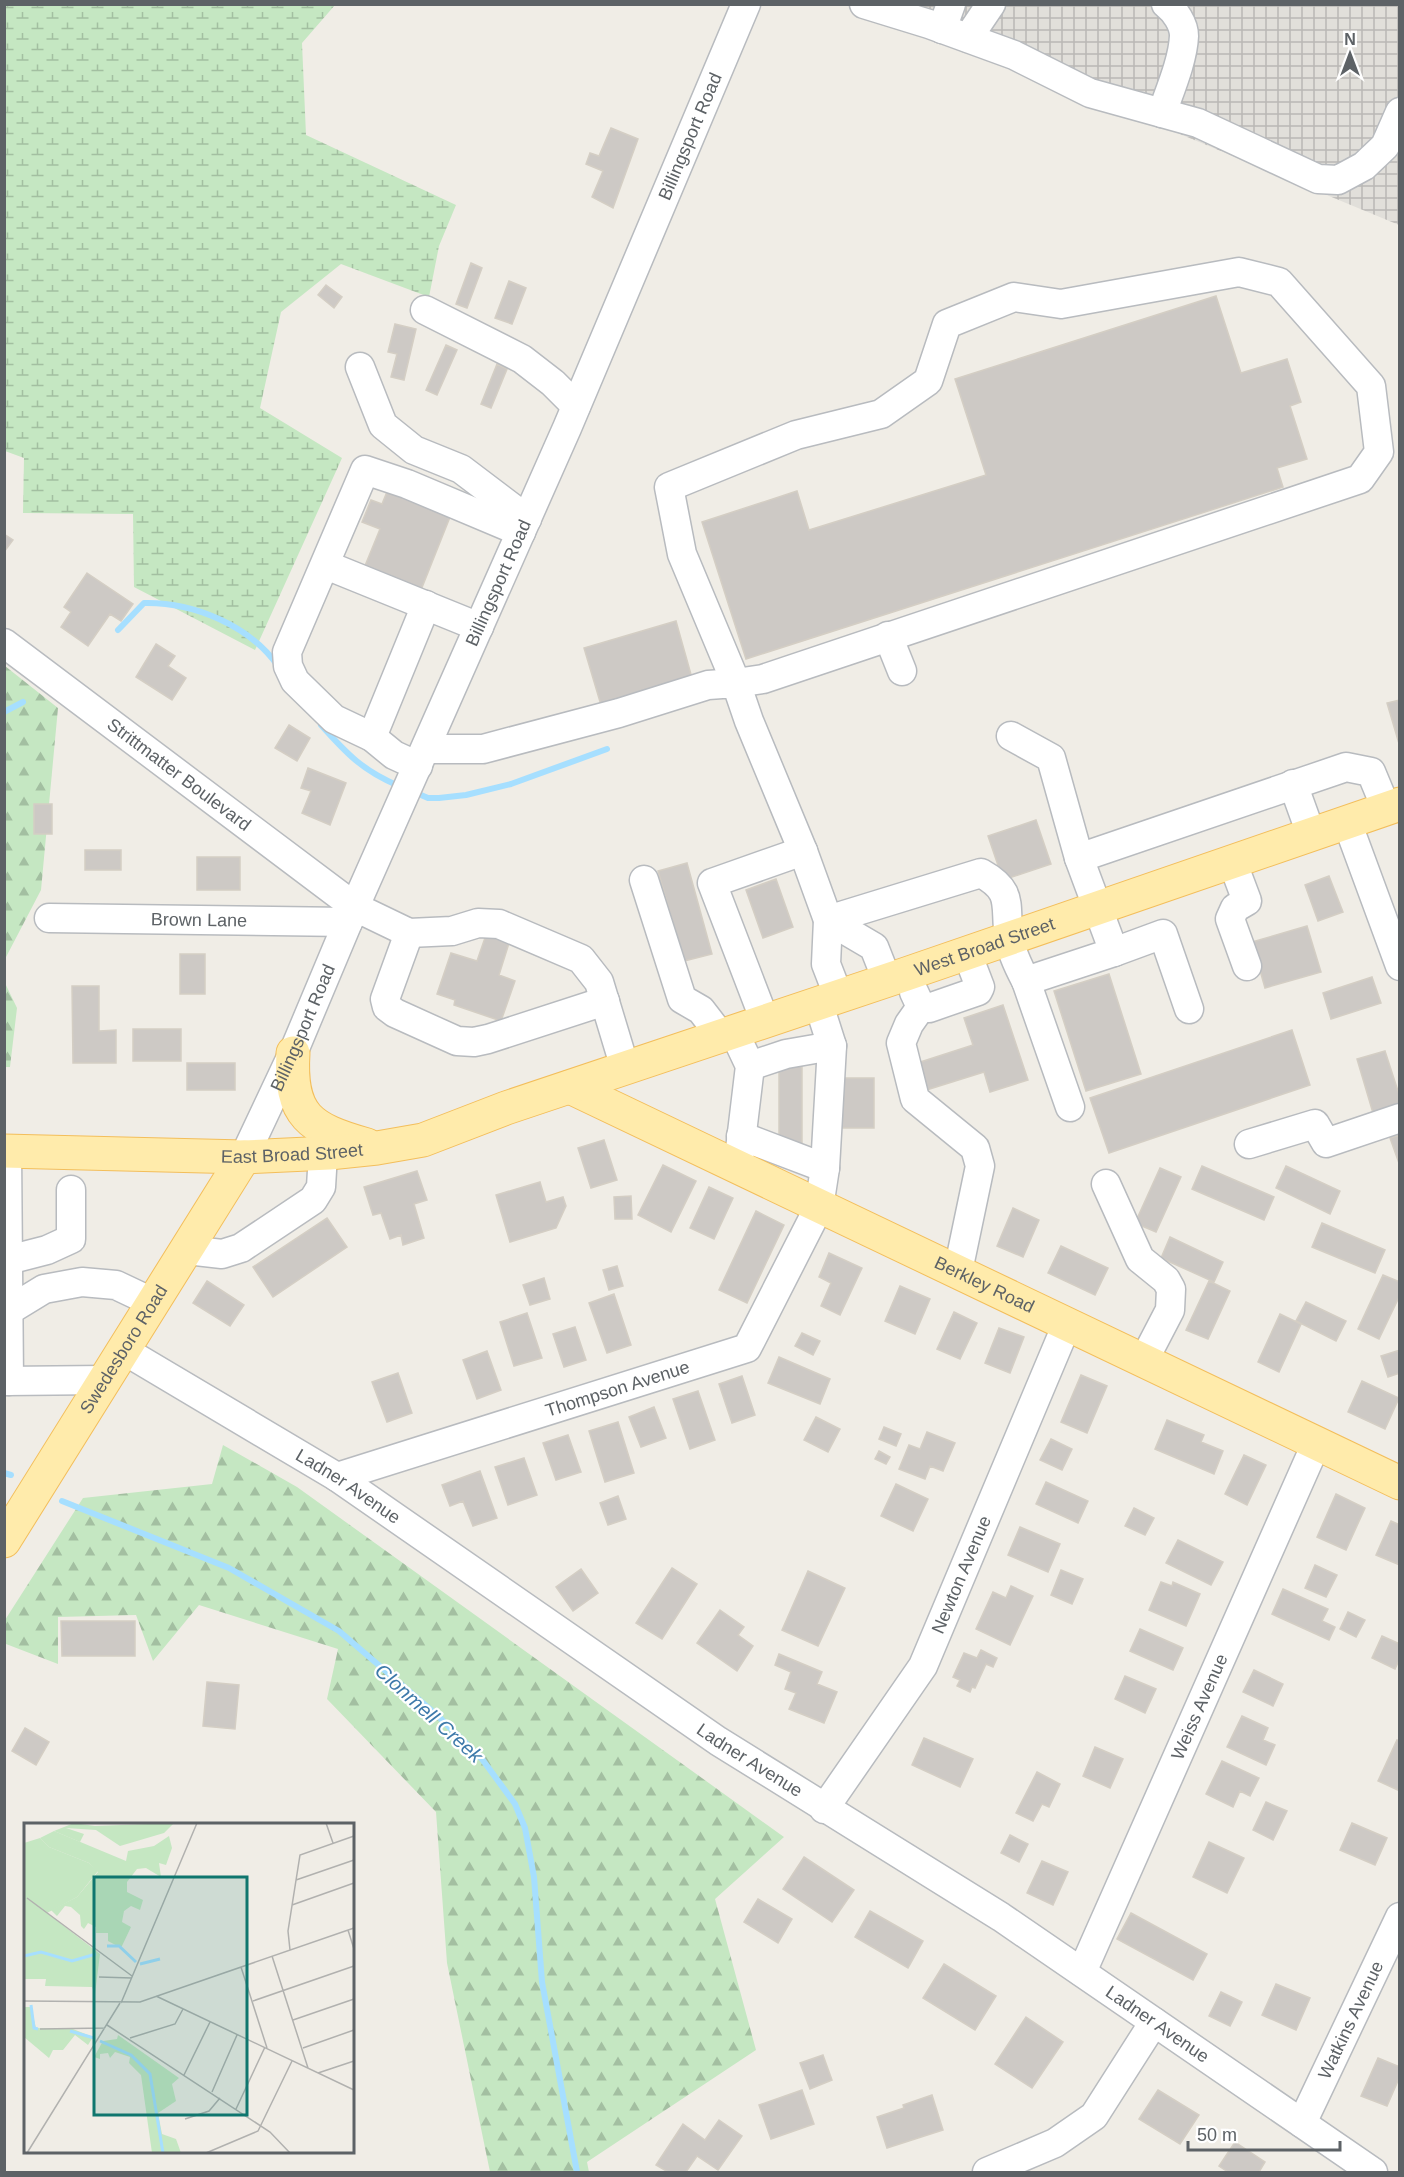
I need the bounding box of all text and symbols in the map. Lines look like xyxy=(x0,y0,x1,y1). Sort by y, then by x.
north arrow xyxy=(1320,24,1380,84)
text: N xyxy=(1344,31,1356,48)
street label: Billingsport Road xyxy=(654,70,726,203)
street label: Billingsport Road xyxy=(462,517,535,649)
street label: Strittmatter Boulevard xyxy=(103,714,255,835)
street label: Brown Lane xyxy=(151,909,247,931)
street label: West Broad Street xyxy=(912,914,1057,980)
street label: Billingsport Road xyxy=(266,961,339,1094)
street label: East Broad Street xyxy=(221,1140,364,1167)
street label: Berkley Road xyxy=(931,1252,1037,1317)
street label: Swedesboro Road xyxy=(76,1281,172,1417)
street label: Thompson Avenue xyxy=(543,1357,692,1421)
street label: Ladner Avenue xyxy=(292,1445,404,1528)
street label: Newton Avenue xyxy=(928,1513,995,1637)
street label: Weiss Avenue xyxy=(1167,1651,1232,1763)
water label: Clonmell Creek xyxy=(371,1659,488,1768)
street label: Ladner Avenue xyxy=(693,1719,806,1801)
inset map xyxy=(24,1823,354,2153)
street label: Watkins Avenue xyxy=(1314,1958,1388,2082)
street label: Ladner Avenue xyxy=(1102,1982,1213,2067)
scale bar xyxy=(1188,2114,1340,2152)
text: 50 m xyxy=(1197,2125,1237,2145)

